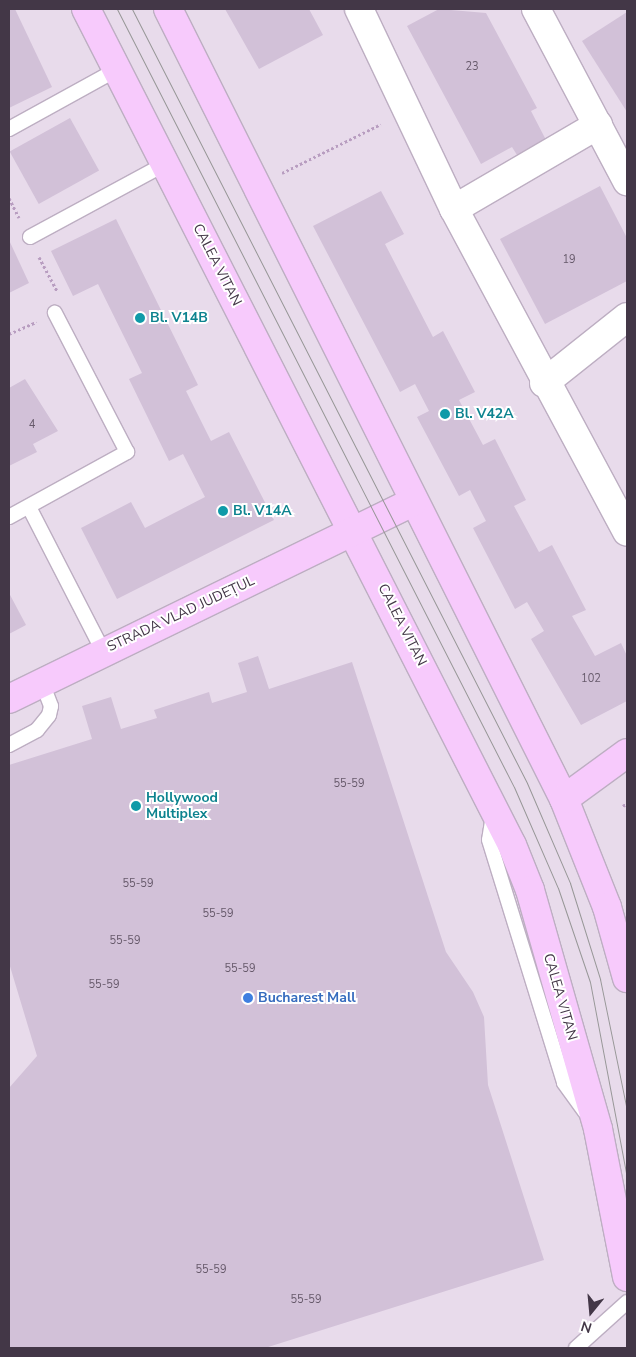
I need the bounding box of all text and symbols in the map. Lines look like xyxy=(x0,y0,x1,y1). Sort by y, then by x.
house number: 23 xyxy=(465,60,479,74)
street label: CALEA VITAN xyxy=(189,221,245,309)
house number: 19 xyxy=(562,253,576,267)
place label: Bl. V14B xyxy=(150,310,208,326)
marker: Bl. V14B xyxy=(134,312,146,324)
place label: Bl. V42A xyxy=(455,406,514,422)
marker: Bl. V42A xyxy=(439,408,451,420)
house number: 4 xyxy=(29,418,35,432)
place label: Bl. V14A xyxy=(233,503,292,519)
marker: Bl. V14A xyxy=(217,505,229,517)
street label: STRADA VLAD JUDEȚUL xyxy=(105,572,257,656)
street label: CALEA VITAN xyxy=(374,581,430,669)
house number: 102 xyxy=(581,672,601,686)
house number: 55-59 xyxy=(333,777,365,791)
place label: Hollywood Multiplex xyxy=(146,790,218,822)
marker: Hollywood Multiplex xyxy=(130,800,142,812)
house number: 55-59 xyxy=(122,877,154,891)
house number: 55-59 xyxy=(202,907,234,921)
house number: 55-59 xyxy=(109,934,141,948)
street label: CALEA VITAN xyxy=(540,951,580,1043)
house number: 55-59 xyxy=(224,962,256,976)
house number: 55-59 xyxy=(88,978,120,992)
place label: Bucharest Mall xyxy=(258,990,356,1006)
marker: Bucharest Mall xyxy=(242,992,254,1004)
house number: 55-59 xyxy=(195,1263,227,1277)
north arrow xyxy=(566,1287,616,1337)
house number: 55-59 xyxy=(290,1293,322,1307)
text: N xyxy=(579,1316,594,1337)

